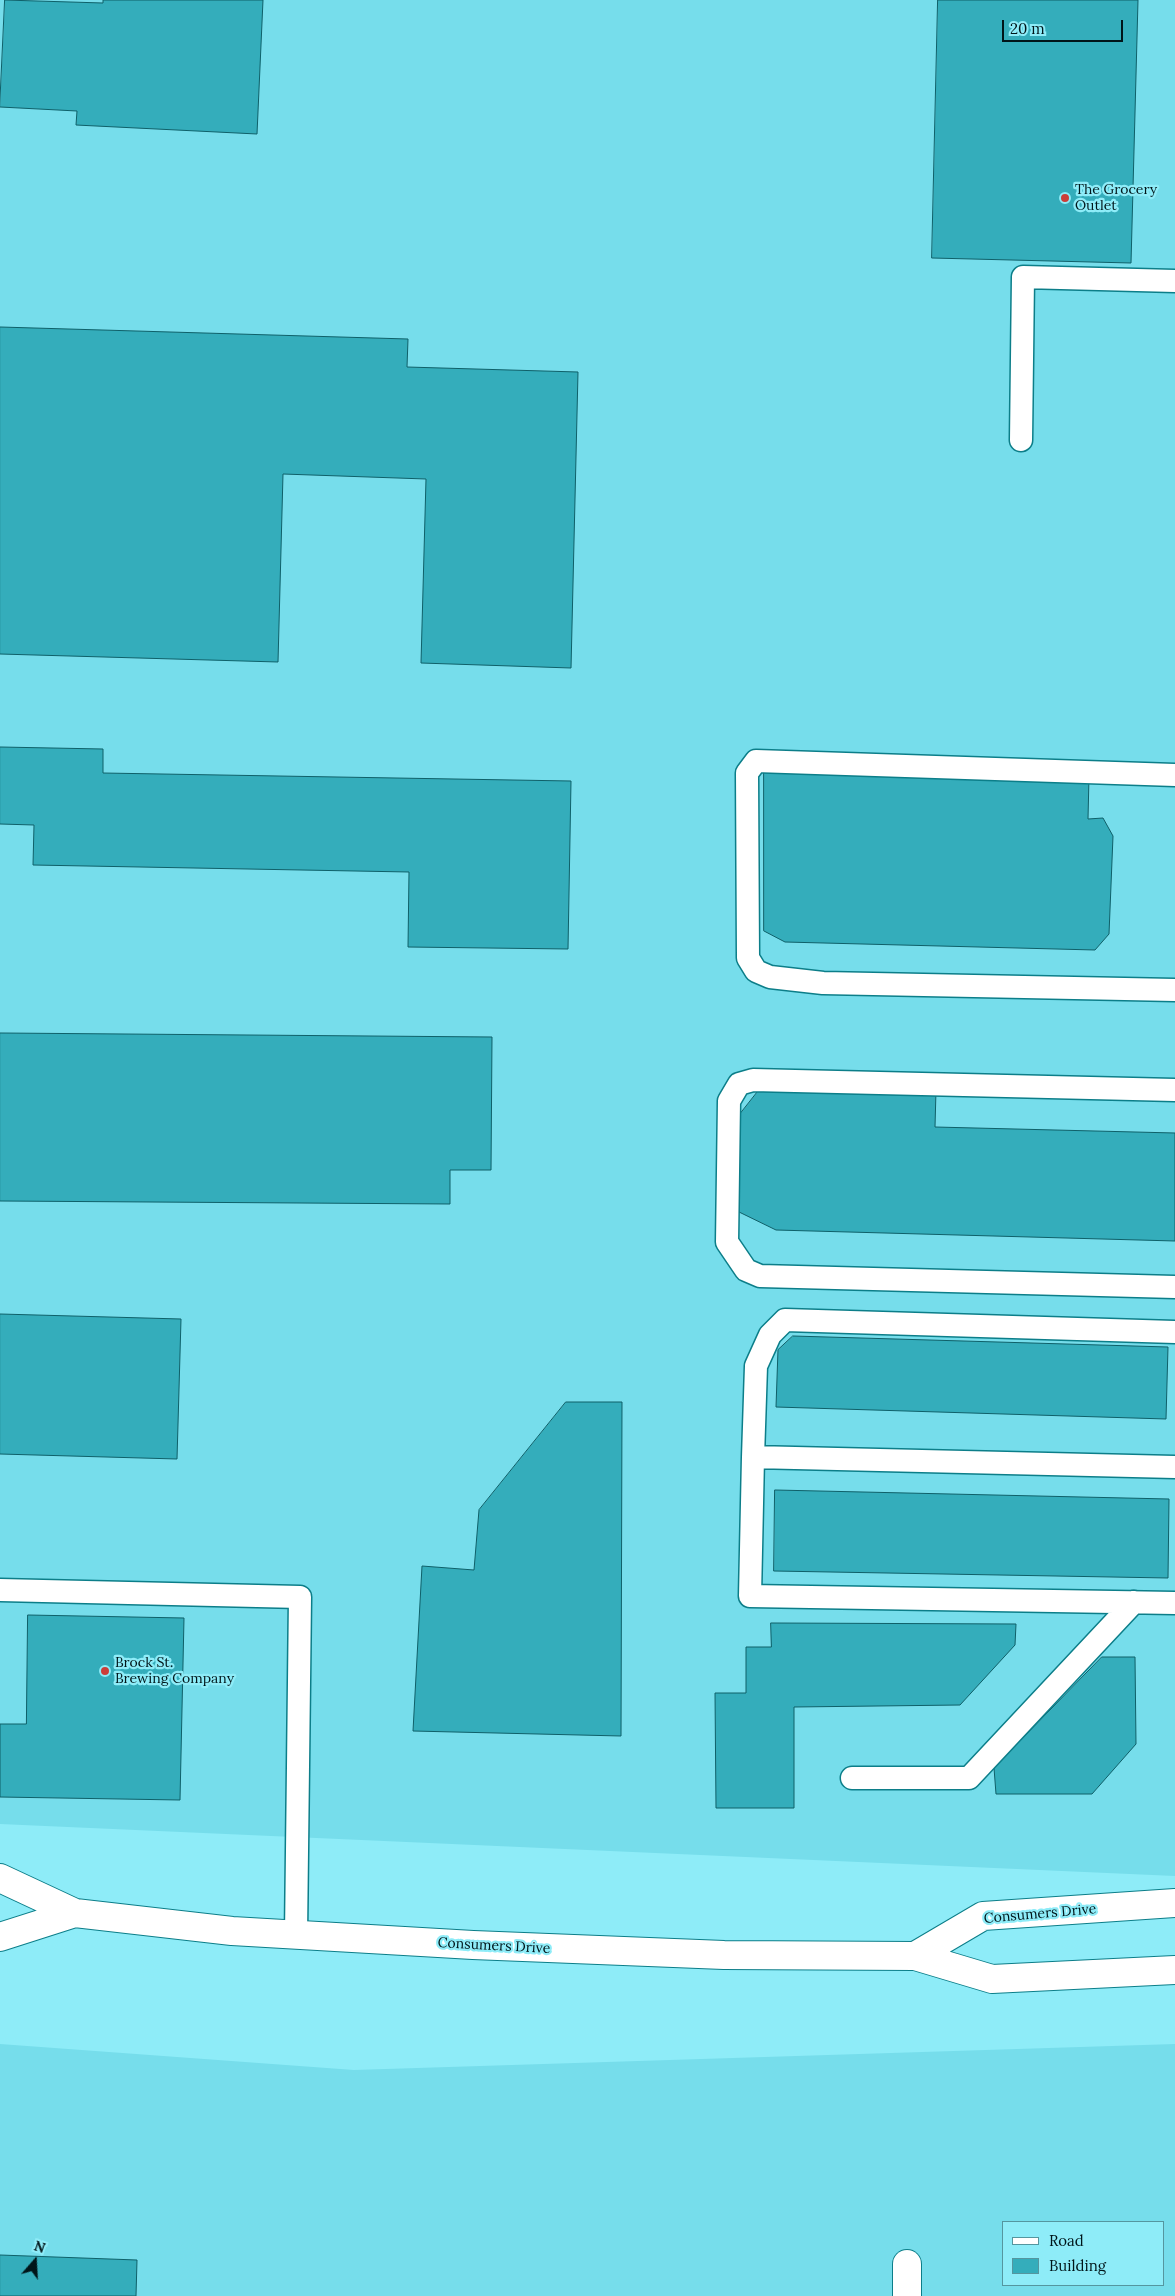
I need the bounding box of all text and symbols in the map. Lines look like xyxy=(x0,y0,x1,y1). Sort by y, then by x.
scale bar xyxy=(1005,10,1126,42)
text: 20 m xyxy=(1010,19,1045,38)
place label: The Grocery Outlet xyxy=(1075,182,1157,214)
marker: The Grocery Outlet xyxy=(1059,192,1071,204)
place label: Brock St. Brewing Company xyxy=(115,1655,234,1688)
marker: Brock St. Brewing Company xyxy=(99,1665,111,1677)
street label: Consumers Drive xyxy=(983,1901,1097,1927)
street label: Consumers Drive xyxy=(437,1935,551,1957)
legend xyxy=(1002,2221,1165,2286)
text: Road xyxy=(1049,2231,1084,2250)
north arrow xyxy=(10,2236,60,2286)
text: N xyxy=(32,2237,48,2257)
text: Building xyxy=(1049,2256,1106,2275)

